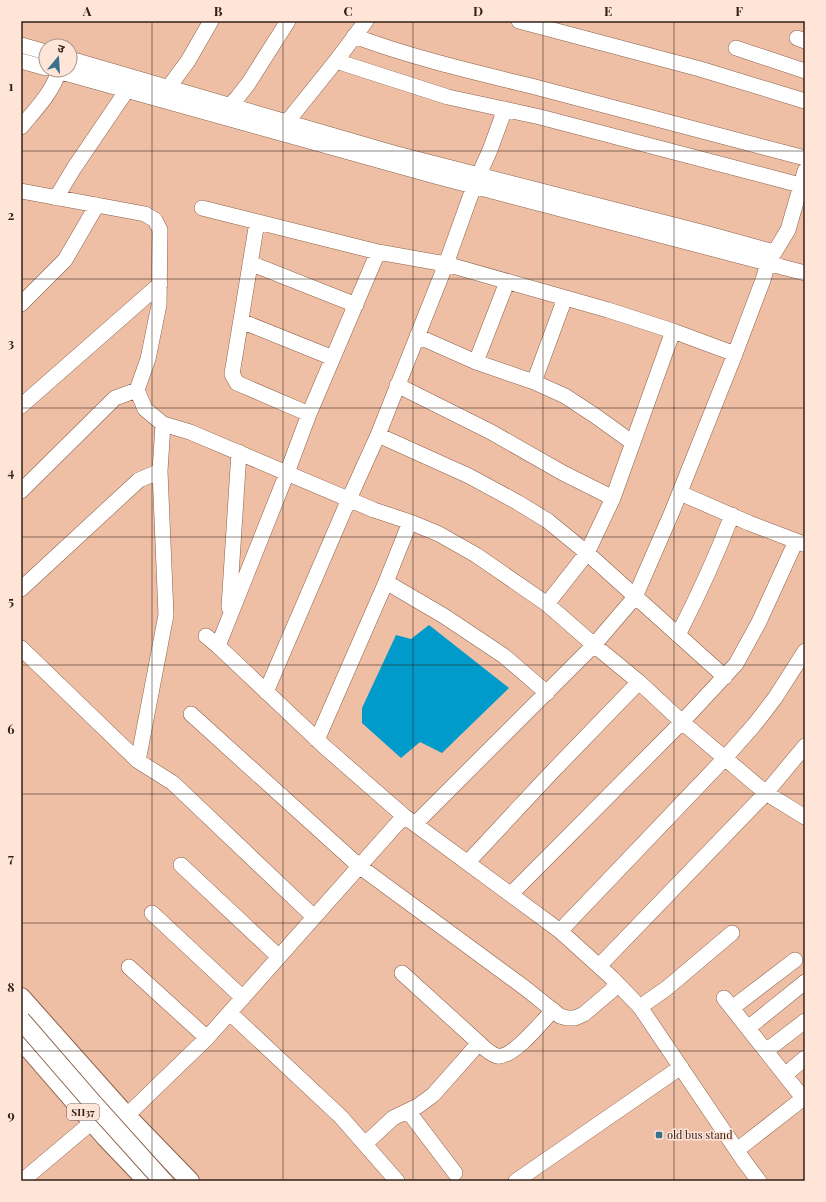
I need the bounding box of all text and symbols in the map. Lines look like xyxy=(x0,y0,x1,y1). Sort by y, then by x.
text: A xyxy=(82,2,92,19)
text: B xyxy=(214,2,223,19)
text: C xyxy=(343,2,353,19)
text: D xyxy=(473,2,483,19)
text: E xyxy=(604,2,612,19)
text: F xyxy=(735,2,743,19)
north arrow xyxy=(38,38,78,78)
text: उ xyxy=(56,40,67,56)
text: 1 xyxy=(9,77,14,94)
text: 2 xyxy=(8,206,15,223)
text: 3 xyxy=(8,334,14,351)
text: 4 xyxy=(8,463,15,480)
text: 5 xyxy=(8,592,14,609)
text: 6 xyxy=(7,720,15,737)
text: 7 xyxy=(8,849,14,866)
text: 8 xyxy=(7,978,15,995)
road number: SH37 xyxy=(67,1104,99,1120)
text: 9 xyxy=(7,1106,15,1123)
place label: old bus stand xyxy=(667,1127,733,1142)
marker: old bus stand xyxy=(654,1130,664,1140)

